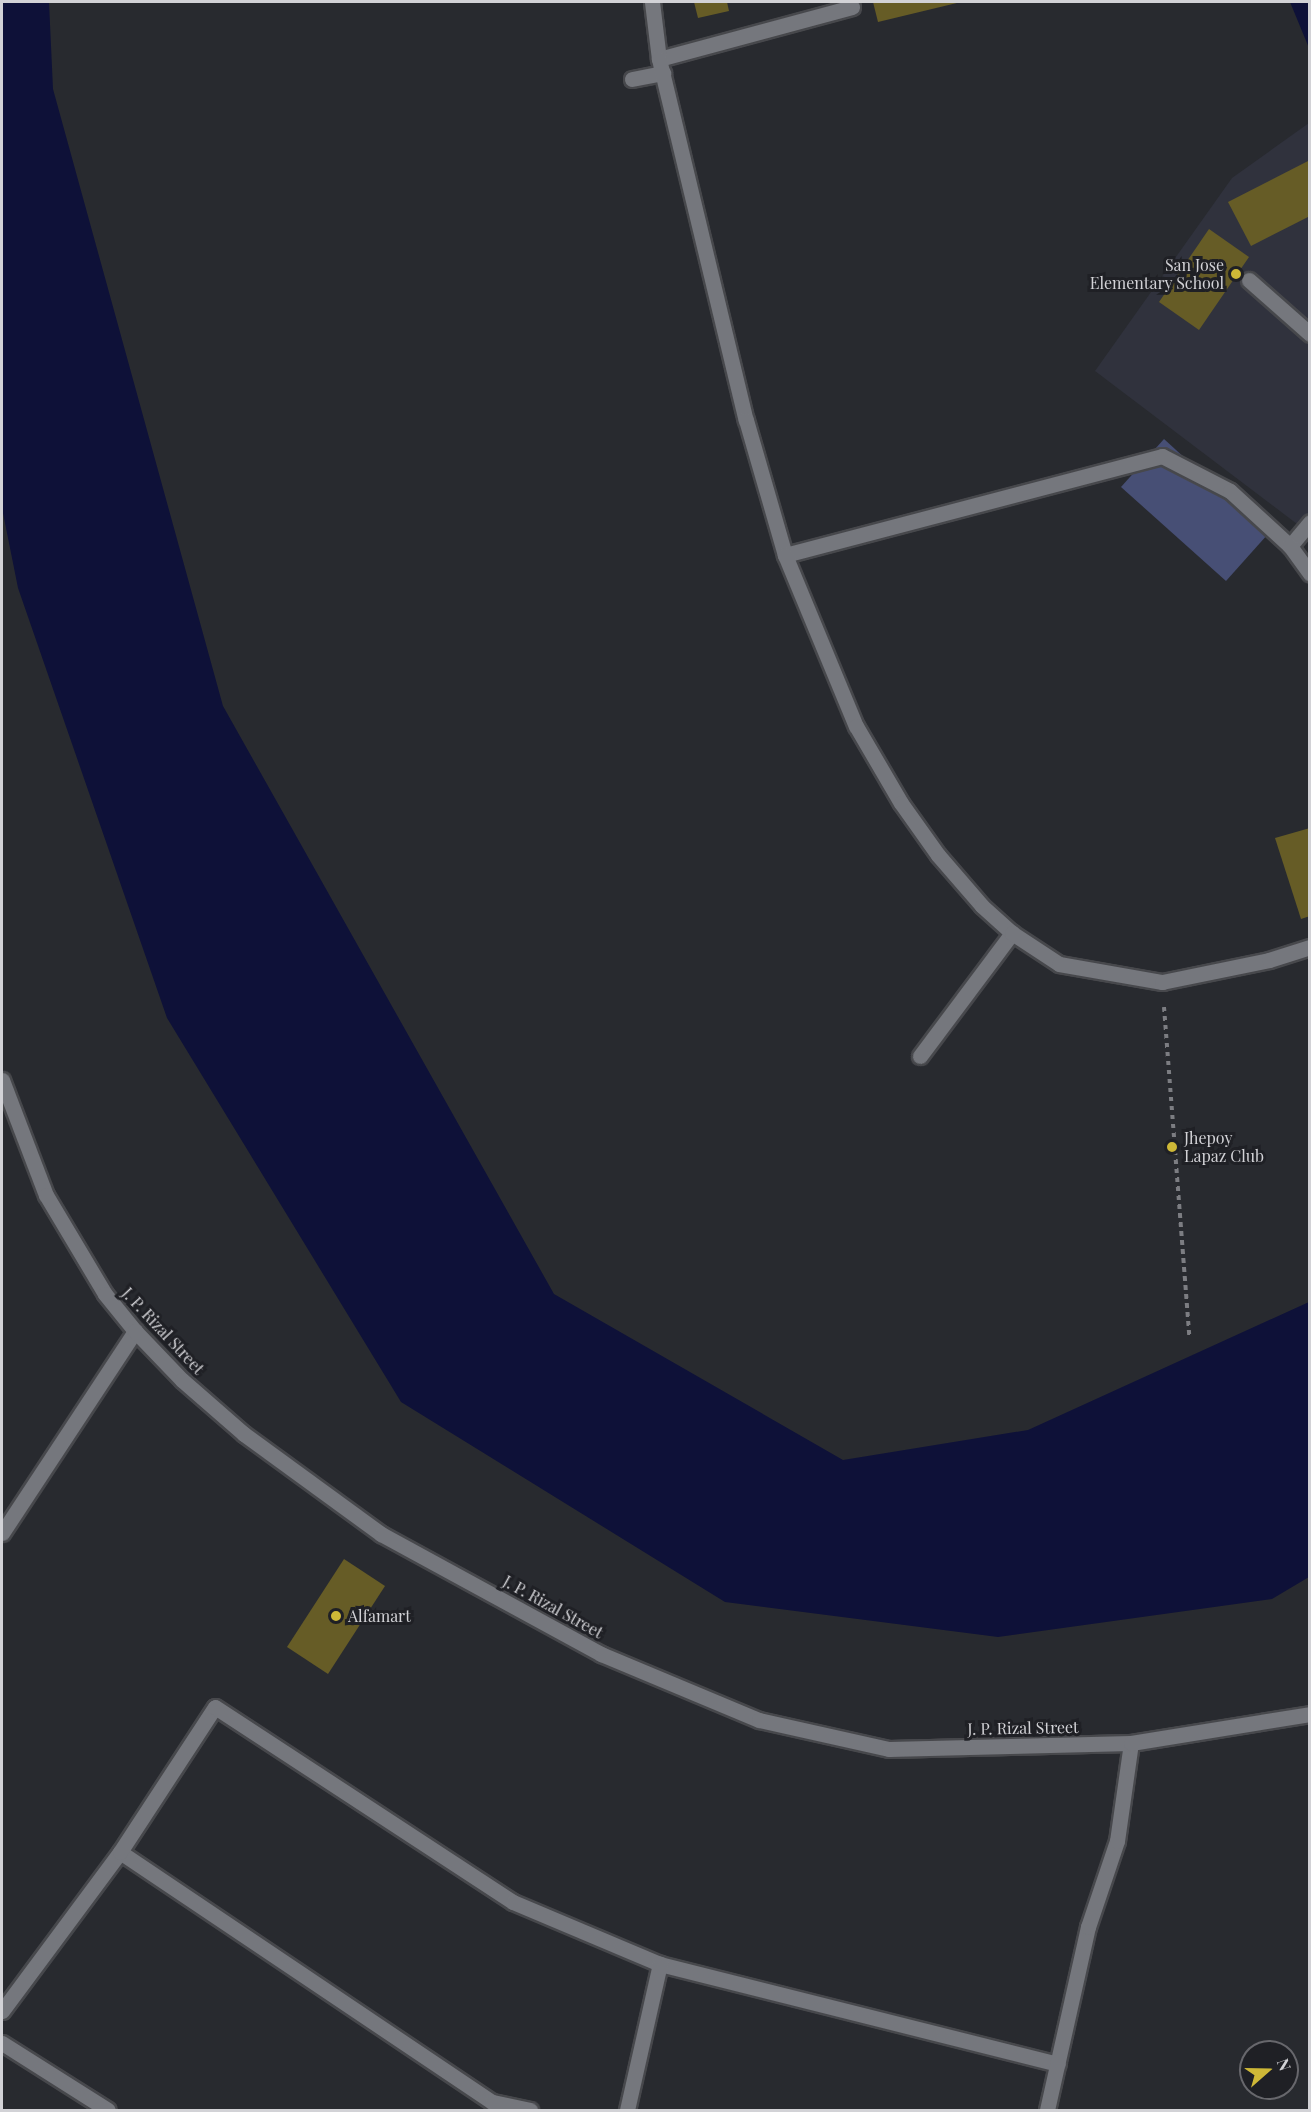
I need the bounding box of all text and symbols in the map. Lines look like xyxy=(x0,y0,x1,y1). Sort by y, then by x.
place label: San Jose Elementary School xyxy=(1089,255,1224,293)
marker: San Jose Elementary School xyxy=(1229,267,1243,281)
place label: Jhepoy Lapaz Club xyxy=(1184,1128,1264,1166)
marker: Jhepoy Lapaz Club xyxy=(1165,1140,1179,1154)
street label: J. P. Rizal Street xyxy=(118,1284,208,1378)
street label: J. P. Rizal Street xyxy=(500,1572,606,1642)
place label: Alfamart xyxy=(348,1606,411,1626)
marker: Alfamart xyxy=(329,1609,343,1623)
street label: J. P. Rizal Street xyxy=(967,1717,1079,1739)
north arrow xyxy=(1239,2040,1299,2100)
text: N xyxy=(1273,2055,1296,2073)

